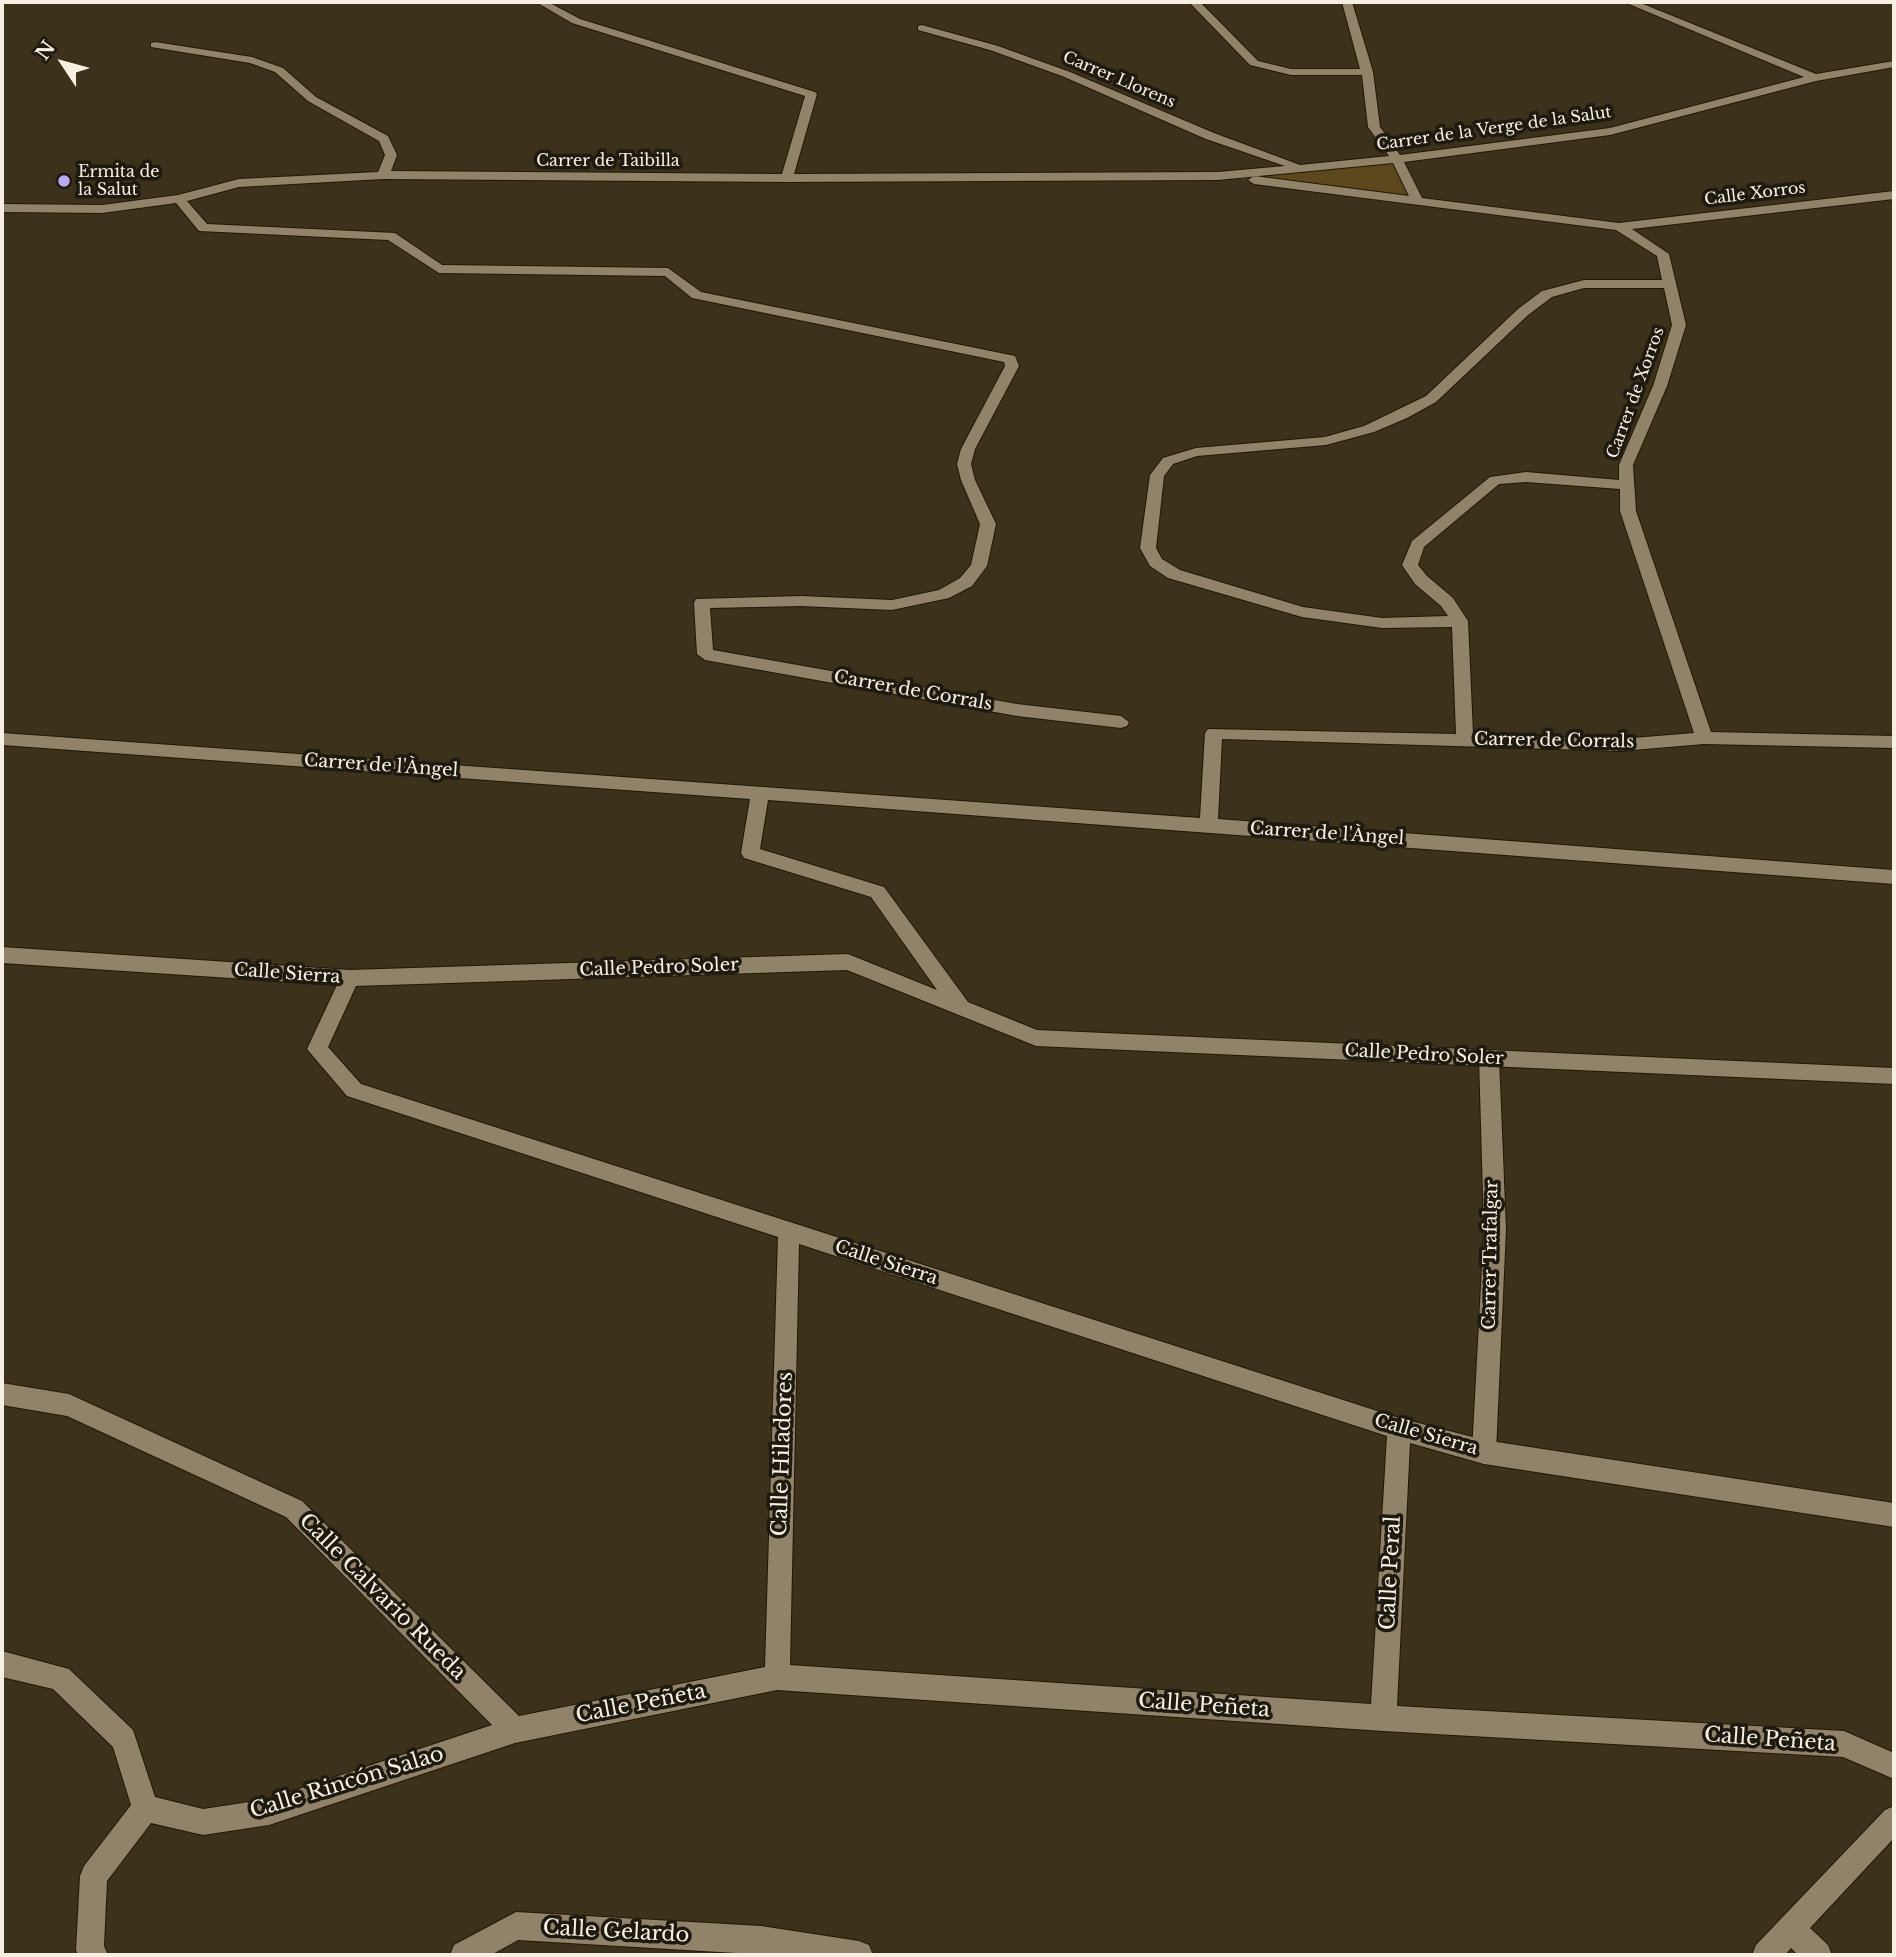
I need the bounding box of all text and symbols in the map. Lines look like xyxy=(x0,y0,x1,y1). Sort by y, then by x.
north arrow xyxy=(28,28,98,98)
text: N xyxy=(31,36,60,64)
street label: Carrer Llorens xyxy=(1060,48,1178,112)
street label: Carrer de la Verge de la Salut xyxy=(1375,103,1613,155)
street label: Carrer de Taibilla xyxy=(536,151,680,171)
place label: Ermita de la Salut xyxy=(78,162,159,200)
marker: Ermita de la Salut xyxy=(56,173,72,189)
street label: Calle Xorros xyxy=(1703,178,1807,210)
street label: Carrer de Xorros xyxy=(1603,325,1669,461)
street label: Carrer de Corrals xyxy=(832,666,994,716)
street label: Carrer de Corrals xyxy=(1474,729,1634,753)
street label: Carrer de l'Àngel xyxy=(303,750,459,782)
street label: Carrer de l'Àngel xyxy=(1249,818,1405,850)
street label: Calle Pedro Soler xyxy=(579,954,739,982)
street label: Calle Sierra xyxy=(233,960,341,988)
street label: Calle Pedro Soler xyxy=(1344,1040,1504,1070)
street label: Carrer Trafalgar xyxy=(1479,1180,1503,1330)
street label: Calle Sierra xyxy=(832,1236,940,1290)
street label: Calle Hiladores xyxy=(768,1371,798,1537)
street label: Calle Sierra xyxy=(1372,1410,1480,1460)
street label: Calle Calvario Rueda xyxy=(294,1509,470,1685)
street label: Calle Peral xyxy=(1375,1515,1407,1631)
street label: Calle Peñeta xyxy=(574,1679,708,1729)
street label: Calle Peñeta xyxy=(1137,1689,1271,1723)
street label: Calle Peñeta xyxy=(1703,1723,1837,1757)
street label: Calle Rincón Salao xyxy=(247,1742,447,1824)
street label: Calle Gelardo xyxy=(542,1916,690,1948)

